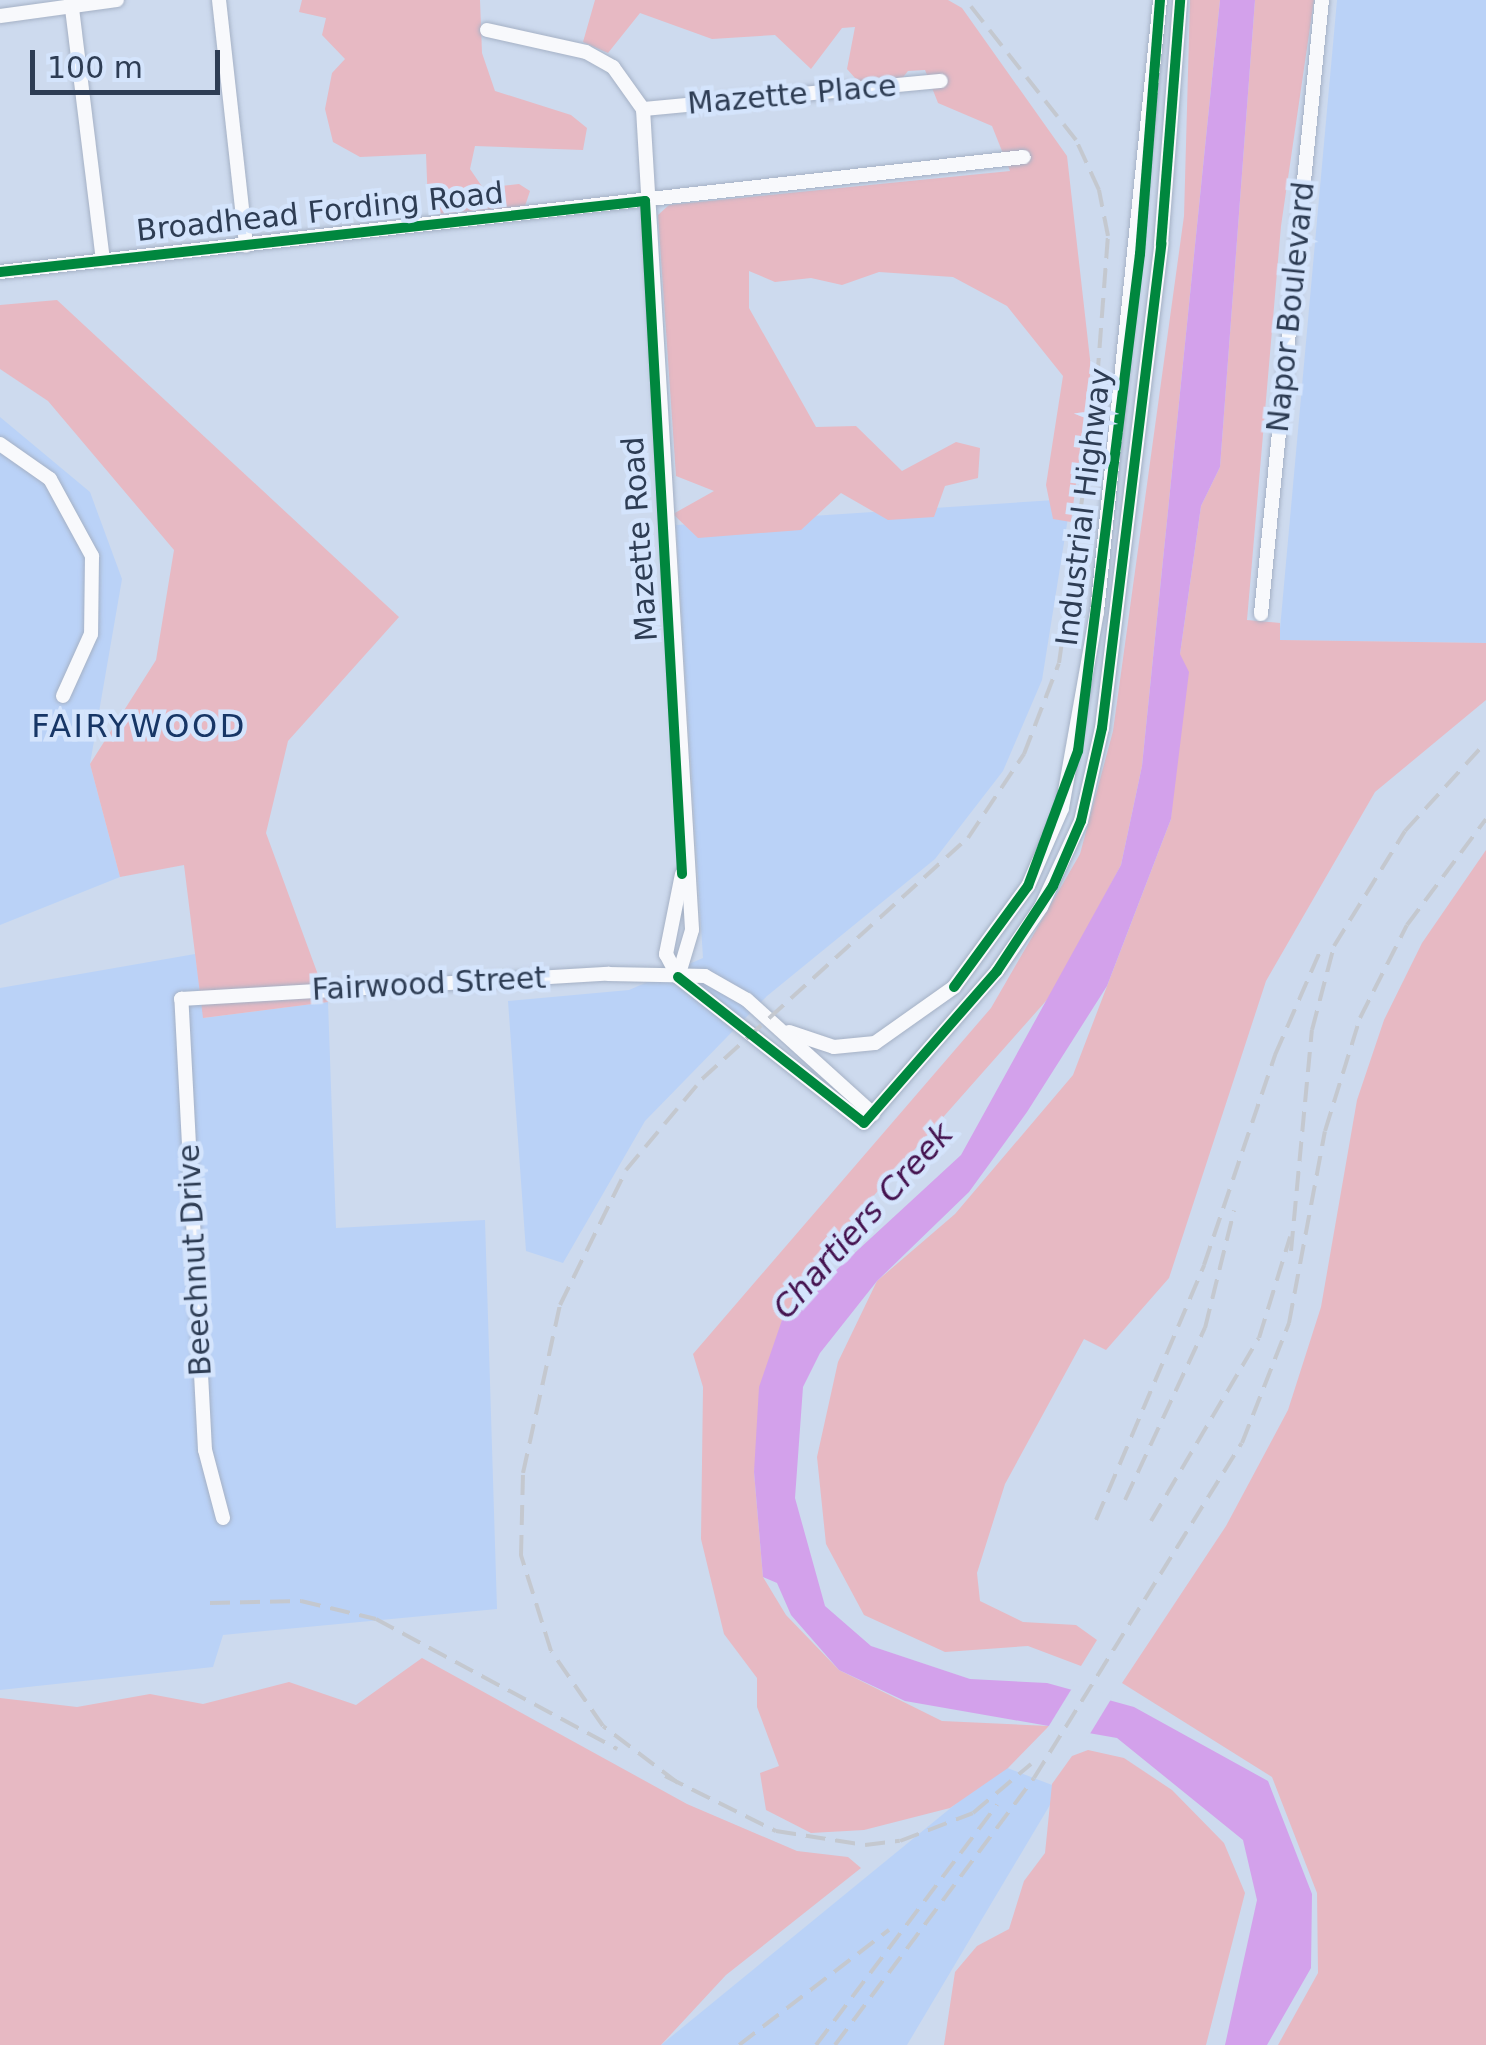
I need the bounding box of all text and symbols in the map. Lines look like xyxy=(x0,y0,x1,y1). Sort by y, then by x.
scale bar xyxy=(35,30,225,92)
text: 100 m xyxy=(47,50,143,85)
street label: Mazette Place xyxy=(686,68,898,122)
street label: Broadhead Fording Road xyxy=(135,175,505,249)
street label: Napor Boulevard xyxy=(1260,180,1322,434)
street label: Industrial Highway xyxy=(1049,366,1119,648)
street label: Mazette Road xyxy=(615,435,665,643)
district label: FAIRYWOOD xyxy=(31,707,247,745)
street label: Fairwood Street xyxy=(311,960,547,1008)
water label: Chartiers Creek xyxy=(765,1115,961,1327)
street label: Beechnut Drive xyxy=(171,1143,219,1377)

